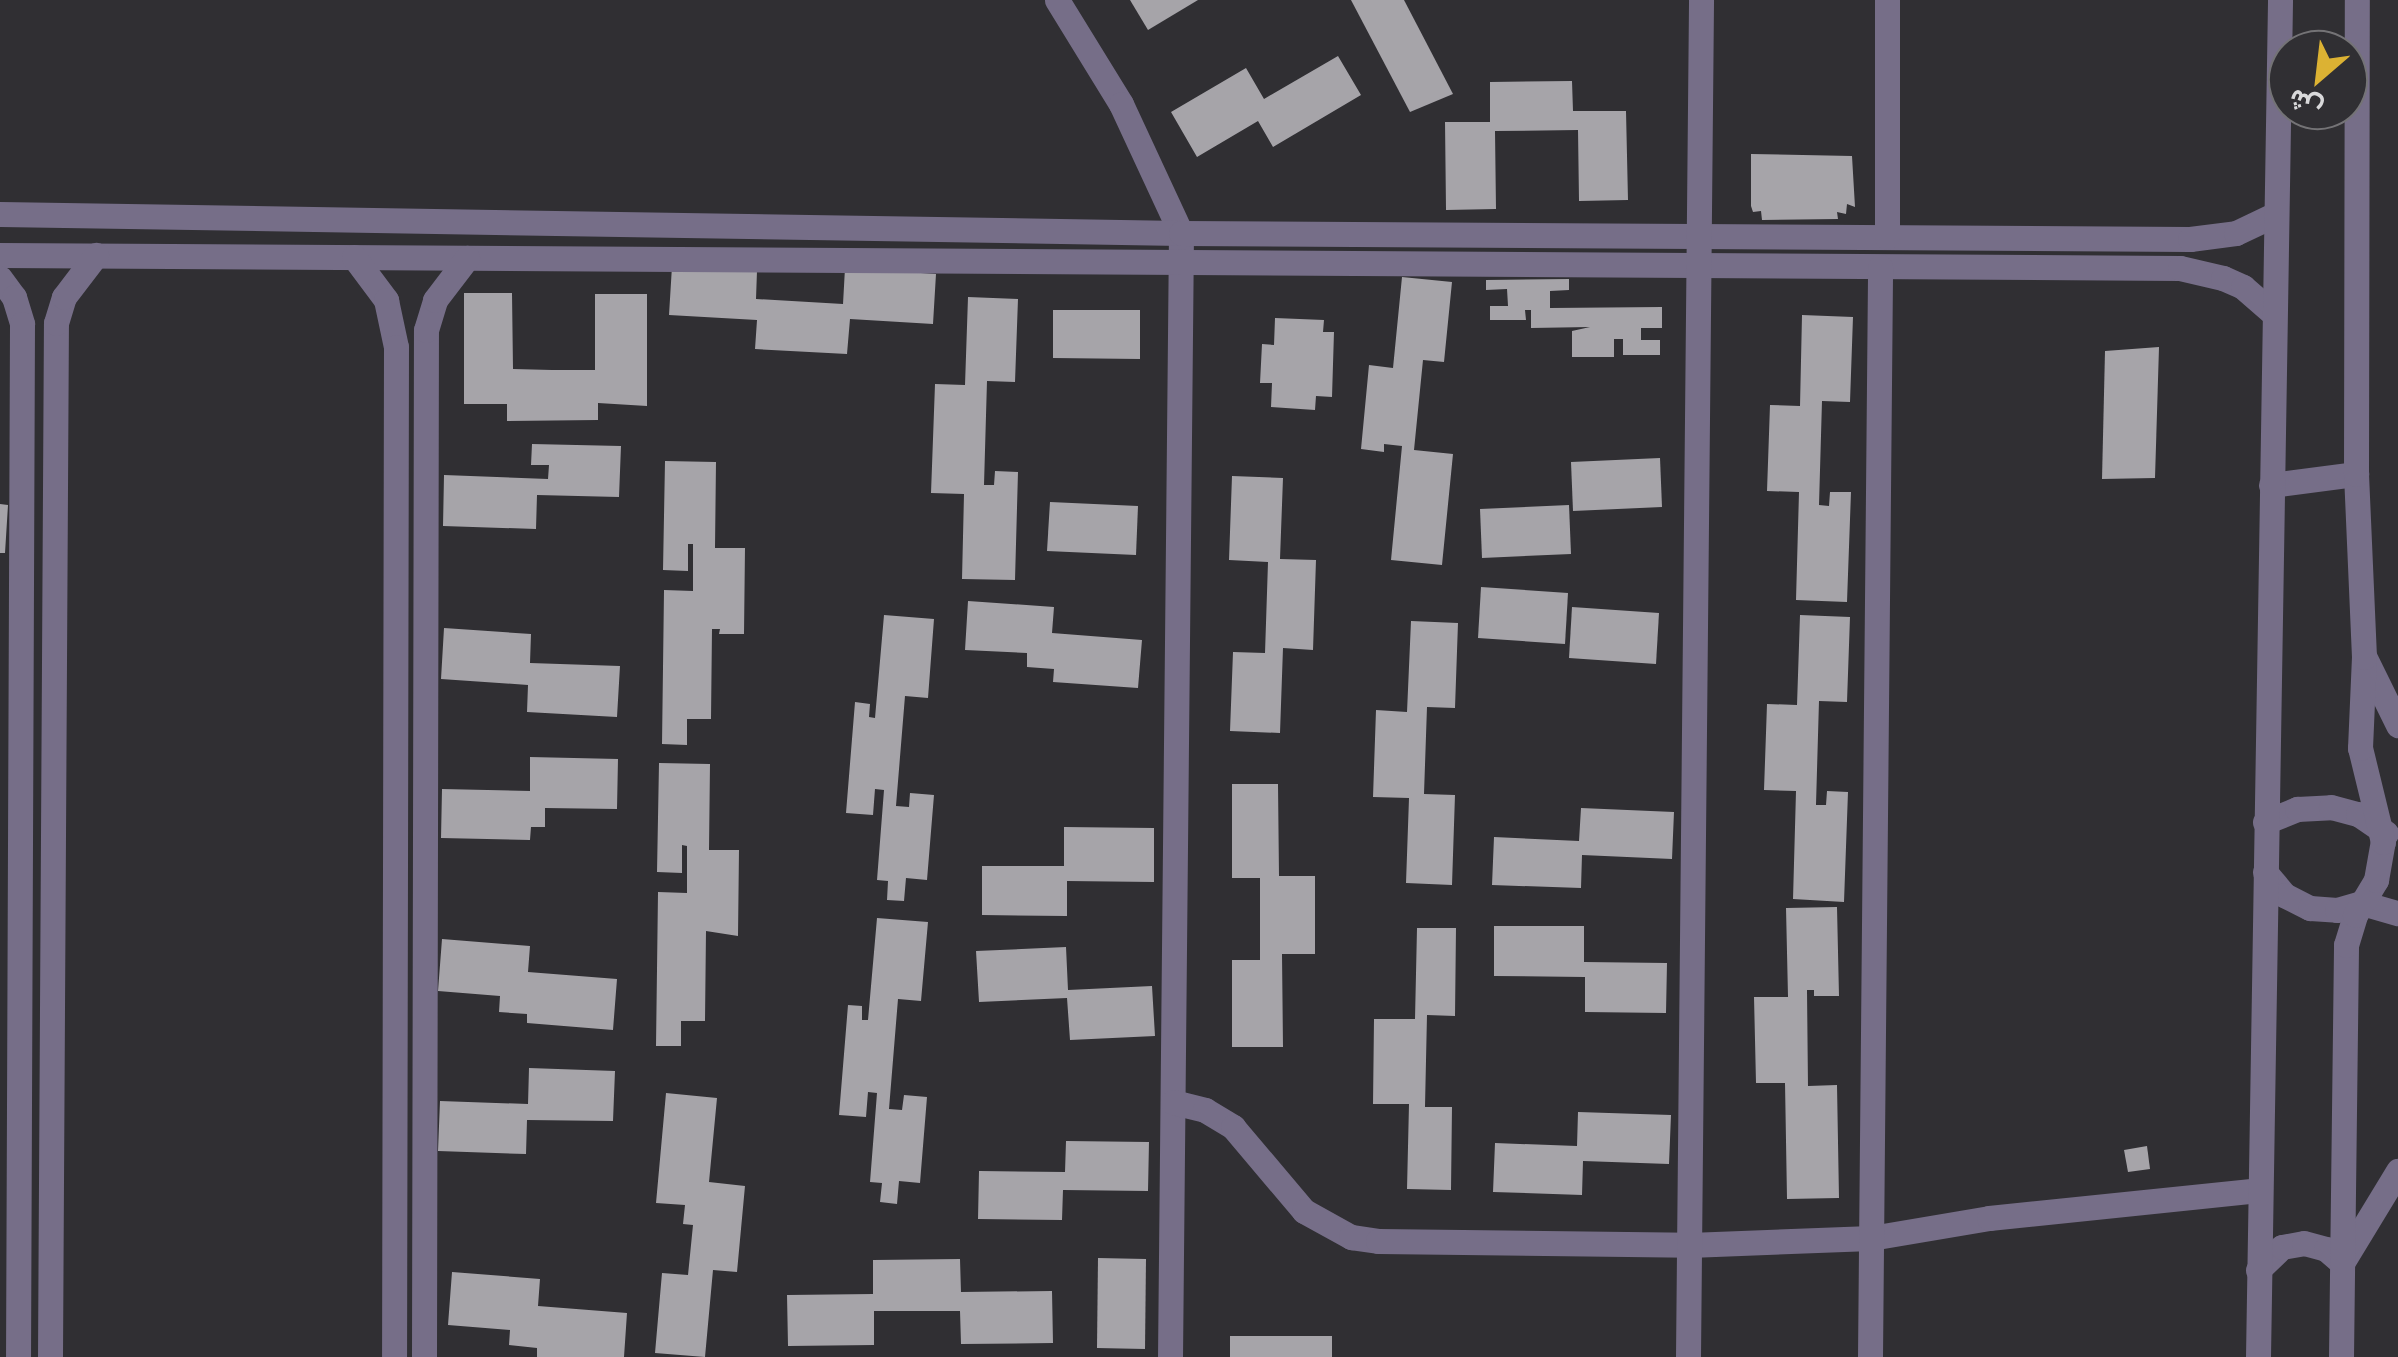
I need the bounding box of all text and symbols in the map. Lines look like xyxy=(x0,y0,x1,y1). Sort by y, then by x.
north arrow xyxy=(2268,30,2368,130)
text: ش xyxy=(2280,78,2330,132)

